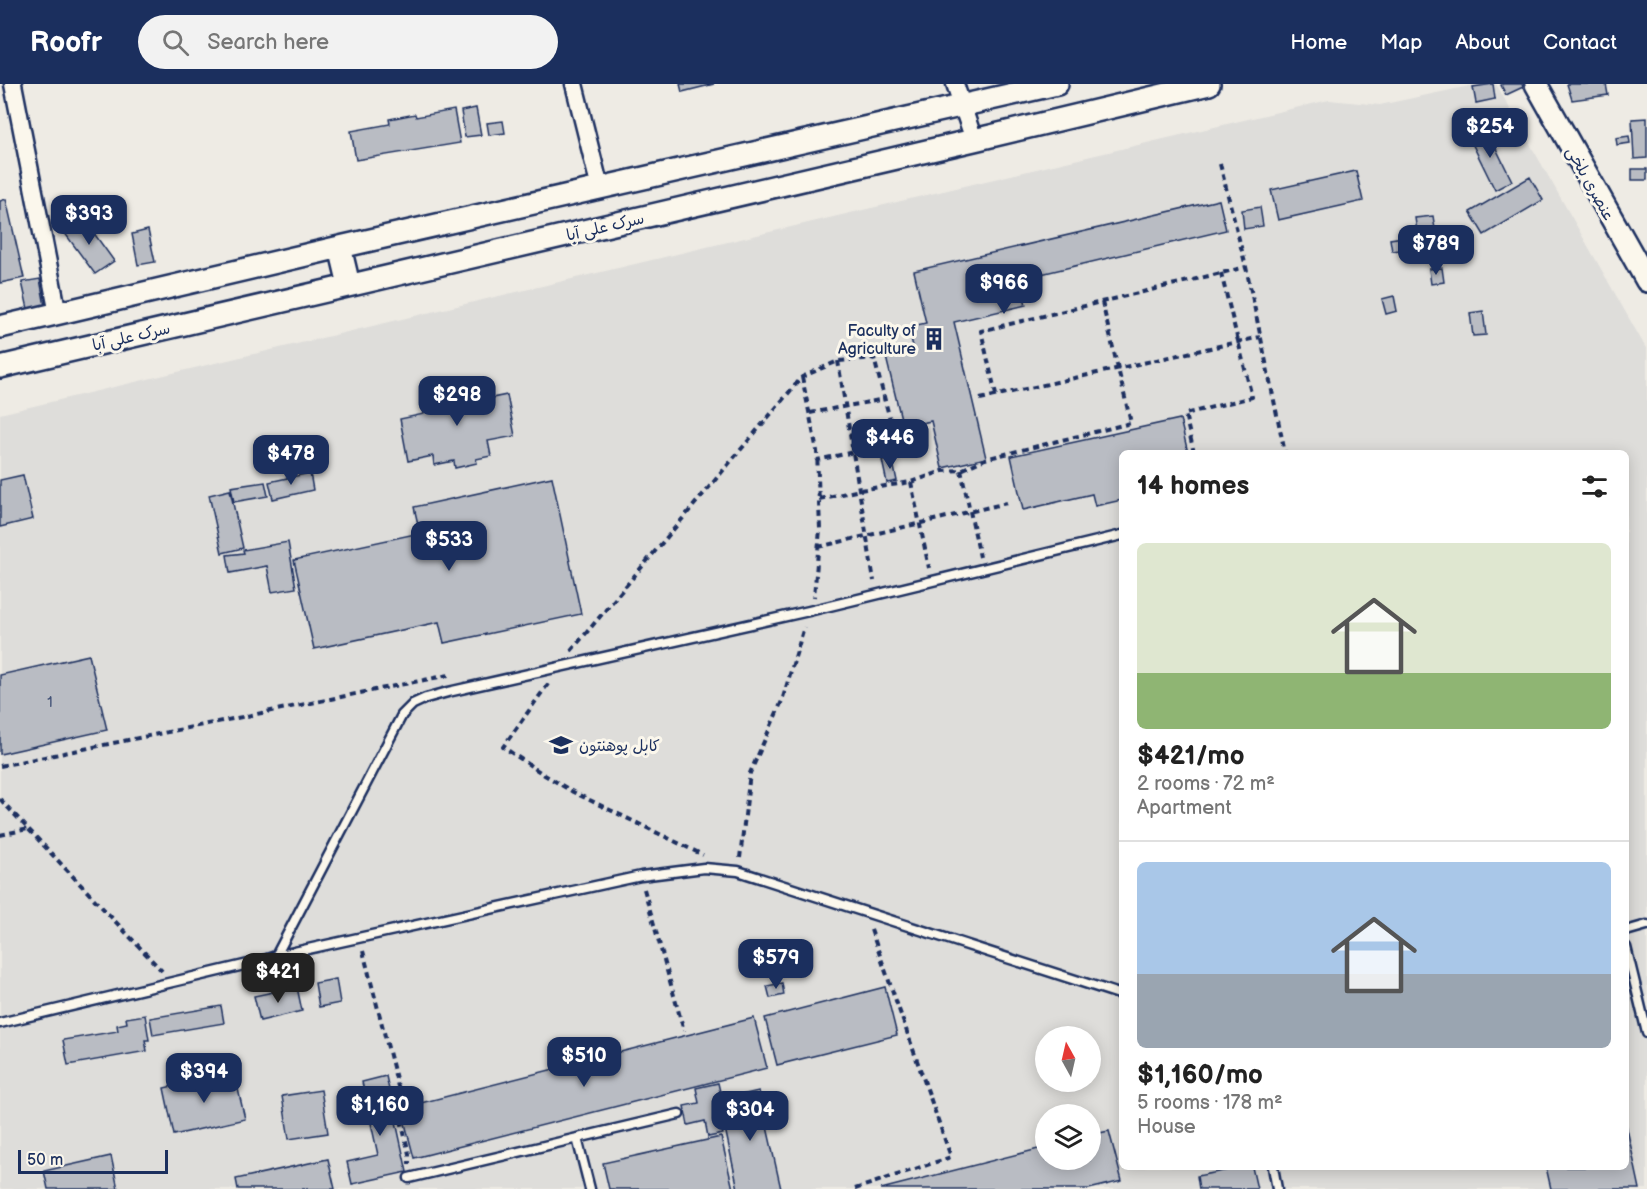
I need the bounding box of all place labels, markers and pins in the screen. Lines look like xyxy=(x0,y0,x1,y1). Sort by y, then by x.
pin: $254 xyxy=(1454,108,1526,159)
pin: $393 xyxy=(53,195,125,246)
pin: $789 xyxy=(1400,225,1472,276)
pin: $966 xyxy=(968,264,1040,315)
place label: Faculty of Agriculture xyxy=(838,322,917,359)
building icon: Faculty of Agriculture xyxy=(921,326,947,352)
pin: $298 xyxy=(421,376,493,427)
pin: $446 xyxy=(854,419,926,470)
pin: $478 xyxy=(255,435,327,486)
pin: $533 xyxy=(413,521,485,572)
school or university icon: کابل پوهنتون xyxy=(548,732,574,758)
place label: کابل پوهنتون xyxy=(579,737,660,756)
pin: $579 xyxy=(740,939,812,990)
pin: $421 xyxy=(242,953,314,1004)
pin: $510 xyxy=(548,1037,620,1088)
pin: $394 xyxy=(168,1053,240,1104)
pin: $1,160 xyxy=(331,1086,429,1137)
pin: $304 xyxy=(714,1091,786,1142)

